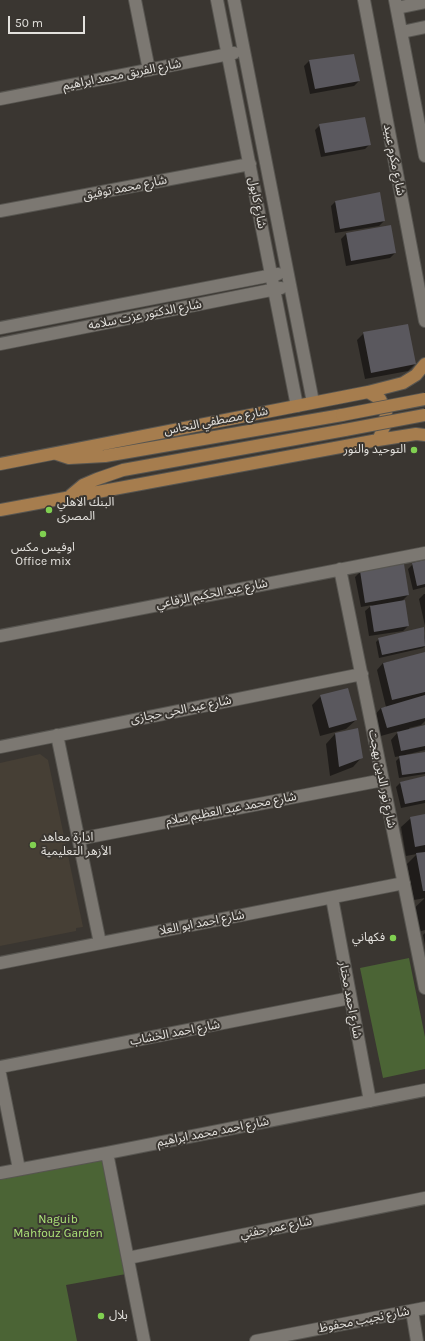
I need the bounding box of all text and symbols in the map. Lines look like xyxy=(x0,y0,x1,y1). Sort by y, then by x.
scale bar xyxy=(10,8,87,34)
text: 50 m xyxy=(15,16,43,30)
street label: شارع الفريق محمد ابراهيم xyxy=(62,56,182,94)
street label: شارع مكرم عبيد xyxy=(380,123,408,197)
street label: شارع محمد توفيق xyxy=(82,173,168,203)
street label: شارع كابول xyxy=(245,176,269,230)
street label: شارع الدكتور عزت سلامه xyxy=(87,297,203,333)
street label: شارع مصطفي النحاس xyxy=(163,404,269,438)
place label: التوحيد والنور xyxy=(344,443,406,457)
marker: التوحيد والنور xyxy=(409,445,419,455)
place label: البنك الاهلي المصرى xyxy=(57,496,114,524)
marker: البنك الاهلي المصرى xyxy=(44,505,54,515)
marker: اوفيس مكس Office mix xyxy=(38,529,48,539)
place label: اوفيس مكس Office mix xyxy=(11,541,75,569)
street label: شارع عبد الحكيم الرفاعي xyxy=(155,576,269,612)
street label: شارع عبد الحى حجازى xyxy=(129,693,233,727)
street label: شارع نور الدين بهجت xyxy=(365,729,399,829)
street label: شارع محمد عبد العظيم سلام xyxy=(164,789,298,829)
place label: ادارة معاهد الأزهر التعليمية xyxy=(41,831,111,859)
marker: ادارة معاهد الأزهر التعليمية xyxy=(28,840,38,850)
street label: شارع احمد ابو العلا xyxy=(158,908,246,938)
place label: فكهاني xyxy=(352,931,385,945)
marker: فكهاني xyxy=(388,933,398,943)
street label: شارع احمد مختار xyxy=(335,960,365,1040)
street label: شارع احمد الخشاب xyxy=(129,1017,221,1049)
street label: شارع احمد محمد ابراهيم xyxy=(156,1114,270,1150)
park label: Naguib Mahfouz Garden xyxy=(13,1213,103,1241)
street label: شارع عمر حفني xyxy=(239,1214,313,1242)
street label: شارع نجيب محفوظ xyxy=(317,1304,411,1336)
place label: بلال xyxy=(109,1309,128,1323)
marker: بلال xyxy=(96,1311,106,1321)

